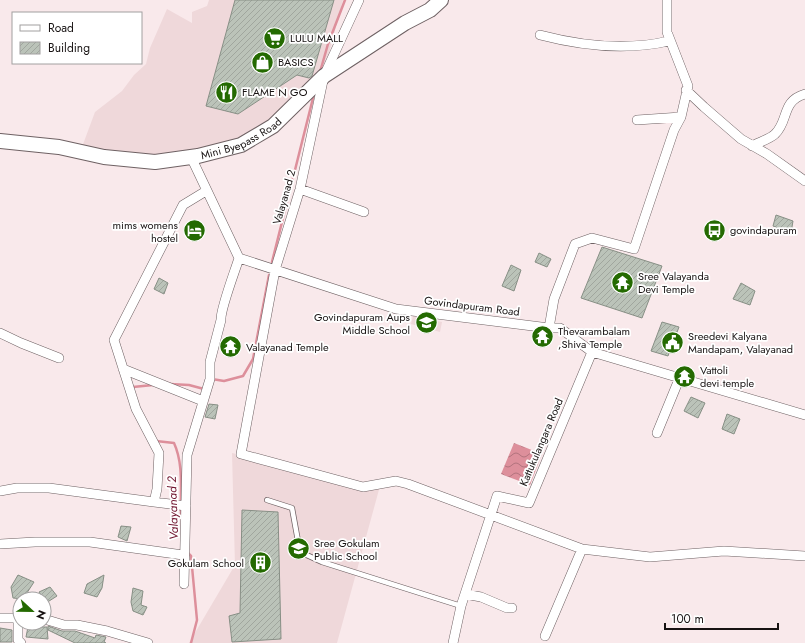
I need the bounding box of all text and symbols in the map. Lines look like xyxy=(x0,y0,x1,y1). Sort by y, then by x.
legend xyxy=(12,12,142,64)
text: Road xyxy=(48,19,74,37)
supermarket icon: LULU MALL xyxy=(261,25,287,51)
place label: LULU MALL xyxy=(290,30,343,46)
text: Building xyxy=(48,39,90,57)
shop icon: BASICS xyxy=(249,49,275,75)
place label: BASICS xyxy=(278,54,314,70)
restaurant icon: FLAME N GO xyxy=(213,79,239,105)
place label: FLAME N GO xyxy=(242,84,308,100)
street label: Mini Byepass Road xyxy=(199,114,285,163)
street label: Valayanad 2 xyxy=(269,168,299,226)
place label: mims womens hostel xyxy=(112,217,179,246)
bus stop icon: govindapuram xyxy=(701,217,727,243)
hotel icon: mims womens hostel xyxy=(181,218,207,244)
place label: govindapuram xyxy=(730,222,797,238)
place label: Sree Valayanda Devi Temple xyxy=(638,268,709,297)
temple icon: Sree Valayanda Devi Temple xyxy=(609,269,635,295)
street label: Govindapuram Road xyxy=(423,292,521,320)
place label: Govindapuram Aups Middle School xyxy=(314,309,411,338)
school or university icon: Govindapuram Aups Middle School xyxy=(413,310,439,336)
place label: Thevarambalam ,Shiva Temple xyxy=(558,323,630,352)
temple icon: Thevarambalam ,Shiva Temple xyxy=(529,324,555,350)
place label: Sreedevi Kalyana Mandapam, Valayanad xyxy=(688,328,793,357)
public building icon: Sreedevi Kalyana Mandapam, Valayanad xyxy=(660,329,686,355)
temple icon: Valayanad Temple xyxy=(218,334,244,360)
place label: Valayanad Temple xyxy=(246,339,329,355)
place label: Vattoli devi temple xyxy=(700,362,754,391)
temple icon: Vattoli devi temple xyxy=(672,363,698,389)
street label: Kattukulangara Road xyxy=(515,395,567,489)
water label: Valayanad 2 xyxy=(163,475,183,540)
place label: Sree Gokulam Public School xyxy=(314,535,380,564)
school or university icon: Sree Gokulam Public School xyxy=(286,536,312,562)
building icon: Gokulam School xyxy=(247,550,273,576)
place label: Gokulam School xyxy=(168,555,244,571)
north arrow xyxy=(12,591,52,631)
scale bar xyxy=(665,605,778,631)
text: N xyxy=(32,608,50,622)
text: 100 m xyxy=(671,610,704,628)

